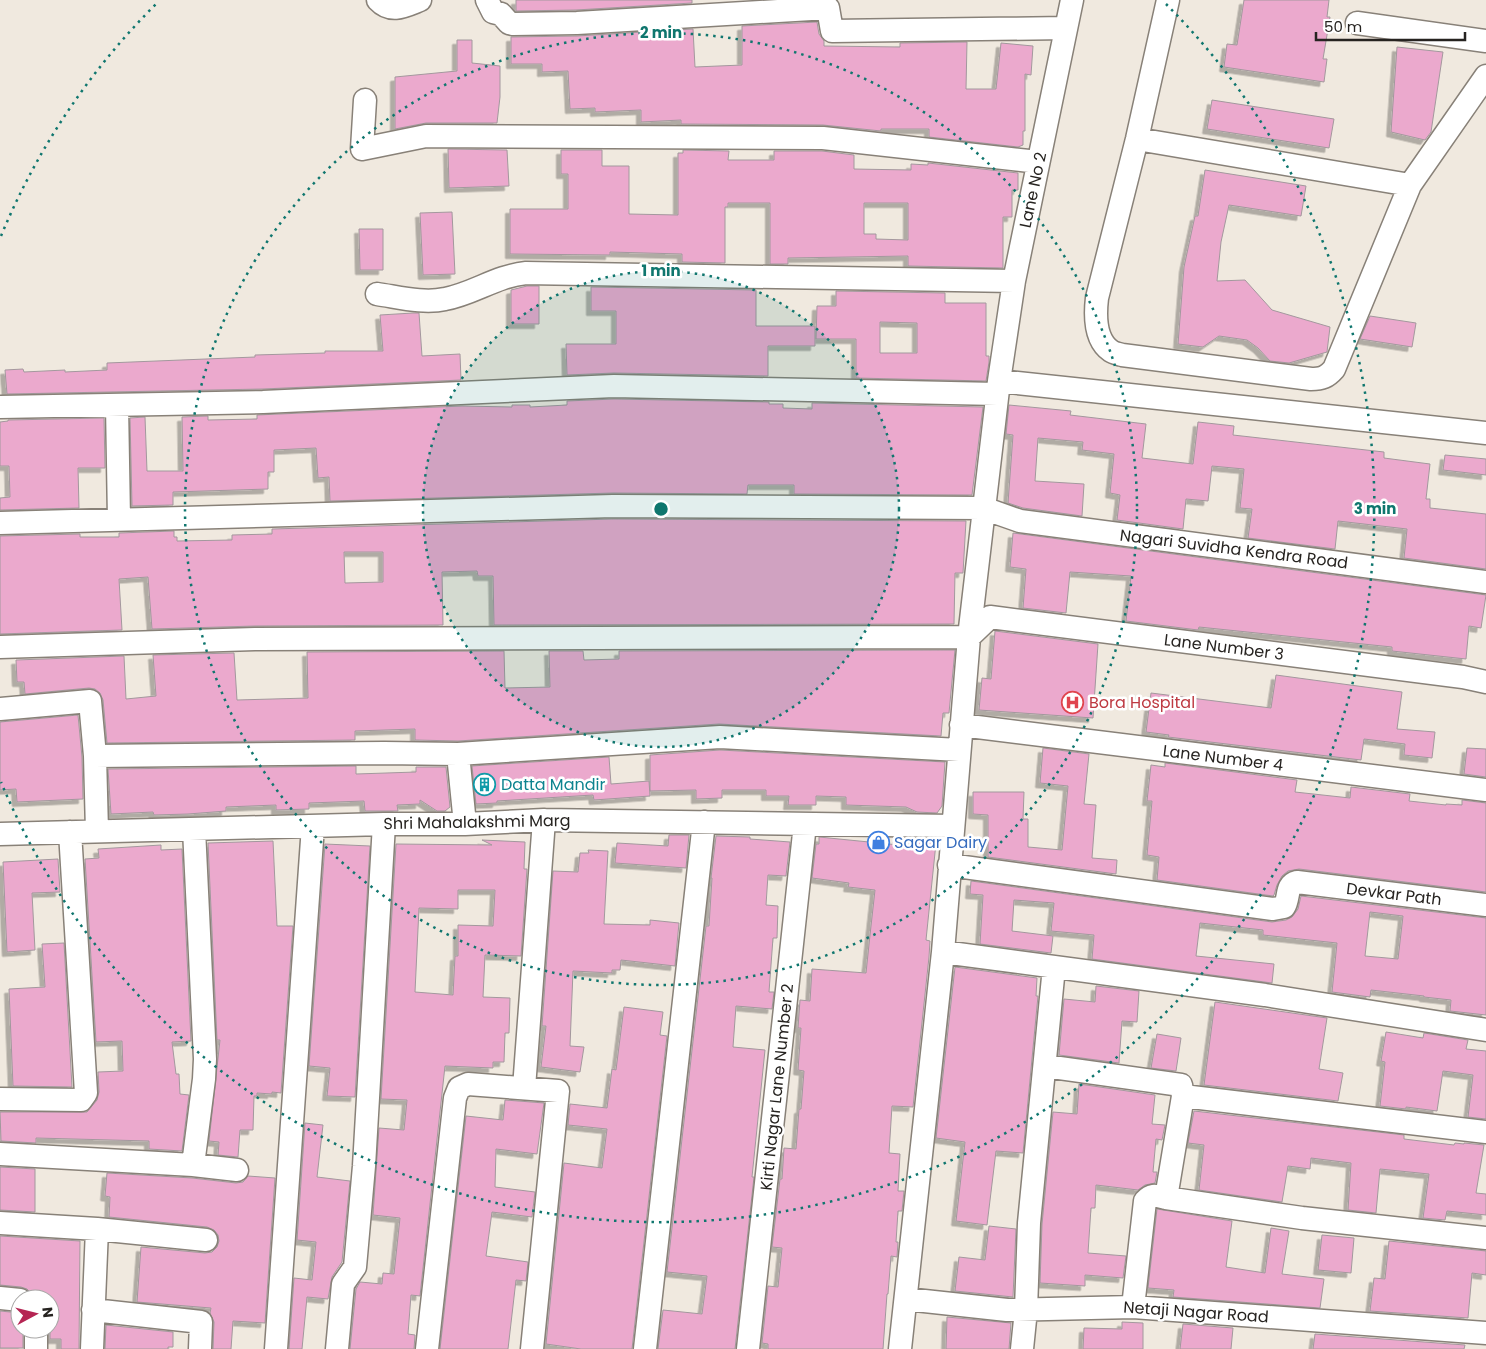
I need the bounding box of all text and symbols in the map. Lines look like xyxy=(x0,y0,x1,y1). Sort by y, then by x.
scale bar xyxy=(1316,10,1465,42)
text: 50 m xyxy=(1324,16,1362,37)
text: 2 min xyxy=(640,22,682,43)
street label: Lane No 2 xyxy=(1014,150,1052,230)
text: 1 min xyxy=(641,260,681,281)
text: 3 min xyxy=(1354,498,1396,519)
centre of rings xyxy=(652,500,670,518)
street label: Nagari Suvidha Kendra Road xyxy=(1119,524,1349,574)
street label: Lane Number 3 xyxy=(1163,628,1285,666)
hospital icon: Bora Hospital xyxy=(1061,690,1085,714)
place label: Bora Hospital xyxy=(1089,691,1195,714)
street label: Lane Number 4 xyxy=(1161,739,1285,777)
building icon: Datta Mandir xyxy=(473,772,497,796)
place label: Datta Mandir xyxy=(501,773,605,796)
street label: Shri Mahalakshmi Marg xyxy=(383,809,571,835)
shop icon: Sagar Dairy xyxy=(866,830,890,854)
place label: Sagar Dairy xyxy=(894,831,987,854)
street label: Devkar Path xyxy=(1345,877,1443,911)
street label: Kirti Nagar Lane Number 2 xyxy=(755,982,799,1192)
north arrow xyxy=(10,1289,60,1339)
street label: Netaji Nagar Road xyxy=(1123,1295,1269,1329)
text: N xyxy=(37,1306,58,1319)

